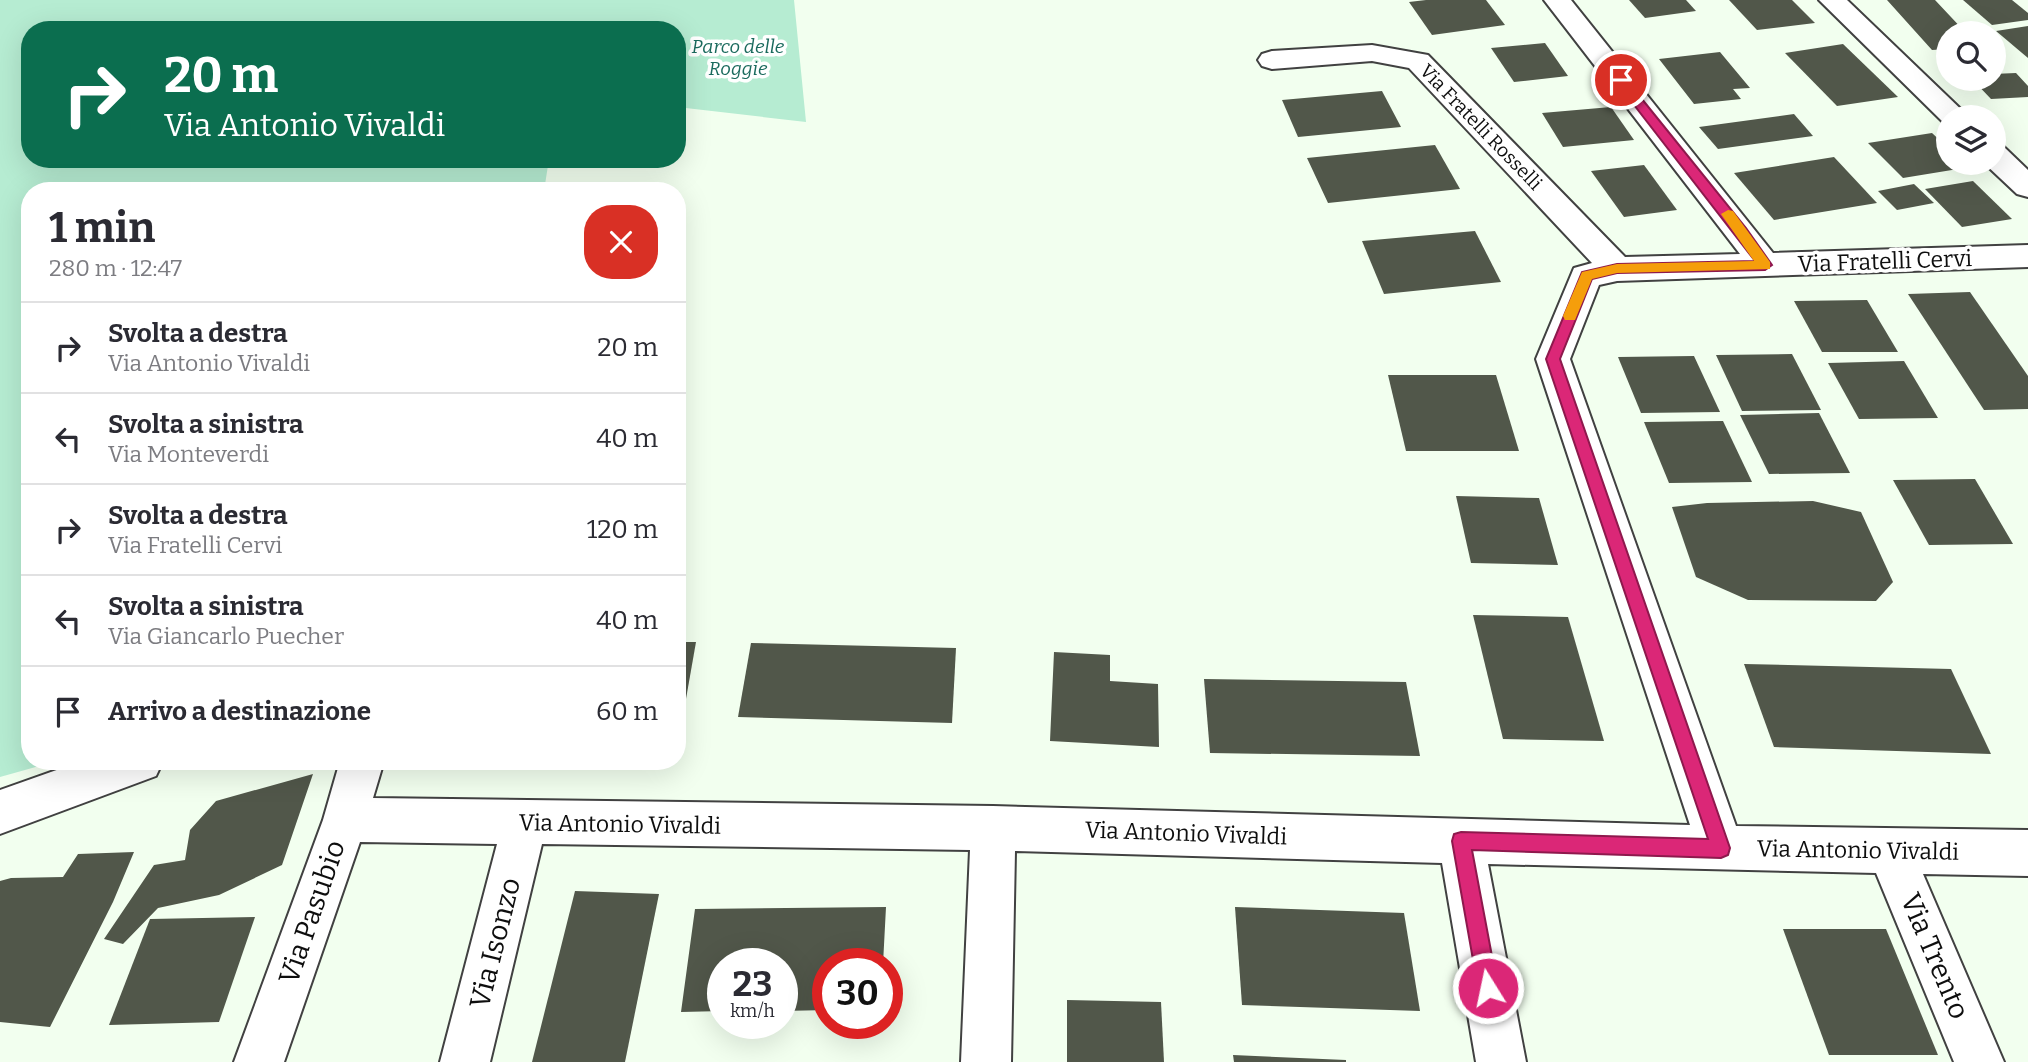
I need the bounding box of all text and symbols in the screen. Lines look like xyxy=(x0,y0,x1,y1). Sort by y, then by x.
map controls xyxy=(1936,21,2006,175)
button: search xyxy=(1936,21,2006,91)
park label: Parco delle Roggie xyxy=(692,35,785,80)
text: 20 m xyxy=(164,46,278,105)
icon: right xyxy=(49,49,140,140)
pin xyxy=(1591,50,1651,110)
street label: Via Fratelli Rosselli xyxy=(1415,59,1547,195)
icon: arrive xyxy=(1602,61,1640,99)
button: layers xyxy=(1936,105,2006,175)
text: Via Antonio Vivaldi xyxy=(164,106,445,144)
text: 1 min xyxy=(49,203,155,253)
button: close xyxy=(584,205,658,279)
street label: Via Fratelli Cervi xyxy=(1797,244,1973,278)
text: 280 m · 12:47 xyxy=(49,254,182,282)
text: Svolta a destra xyxy=(108,318,287,349)
icon: right xyxy=(49,329,87,367)
text: 20 m xyxy=(597,332,658,363)
text: Via Antonio Vivaldi xyxy=(108,349,310,377)
text: Svolta a sinistra xyxy=(108,409,304,440)
icon: left xyxy=(49,420,87,458)
text: 40 m xyxy=(596,423,658,454)
text: Via Monteverdi xyxy=(108,440,269,468)
text: Svolta a destra xyxy=(108,500,287,531)
icon: right xyxy=(49,511,87,549)
text: 120 m xyxy=(587,514,658,545)
text: Via Fratelli Cervi xyxy=(108,531,282,559)
text: Svolta a sinistra xyxy=(108,591,304,622)
icon: left xyxy=(49,602,87,640)
text: 40 m xyxy=(596,605,658,636)
text: Via Giancarlo Puecher xyxy=(108,622,344,650)
icon: arrive xyxy=(49,693,87,731)
text: Arrivo a destinazione xyxy=(108,696,371,727)
text: 60 m xyxy=(596,696,658,727)
street label: Via Antonio Vivaldi xyxy=(519,808,721,840)
street label: Via Antonio Vivaldi xyxy=(1084,815,1288,851)
street label: Via Antonio Vivaldi xyxy=(1757,834,1959,866)
street label: Via Pasubio xyxy=(272,836,352,988)
street label: Via Isonzo xyxy=(463,874,527,1012)
street label: Via Trento xyxy=(1894,888,1976,1024)
speed limit sign: 30 xyxy=(812,948,903,1039)
position arrow xyxy=(1451,951,1525,1025)
text: 23 xyxy=(733,963,772,1005)
text: km/h xyxy=(730,1000,775,1022)

